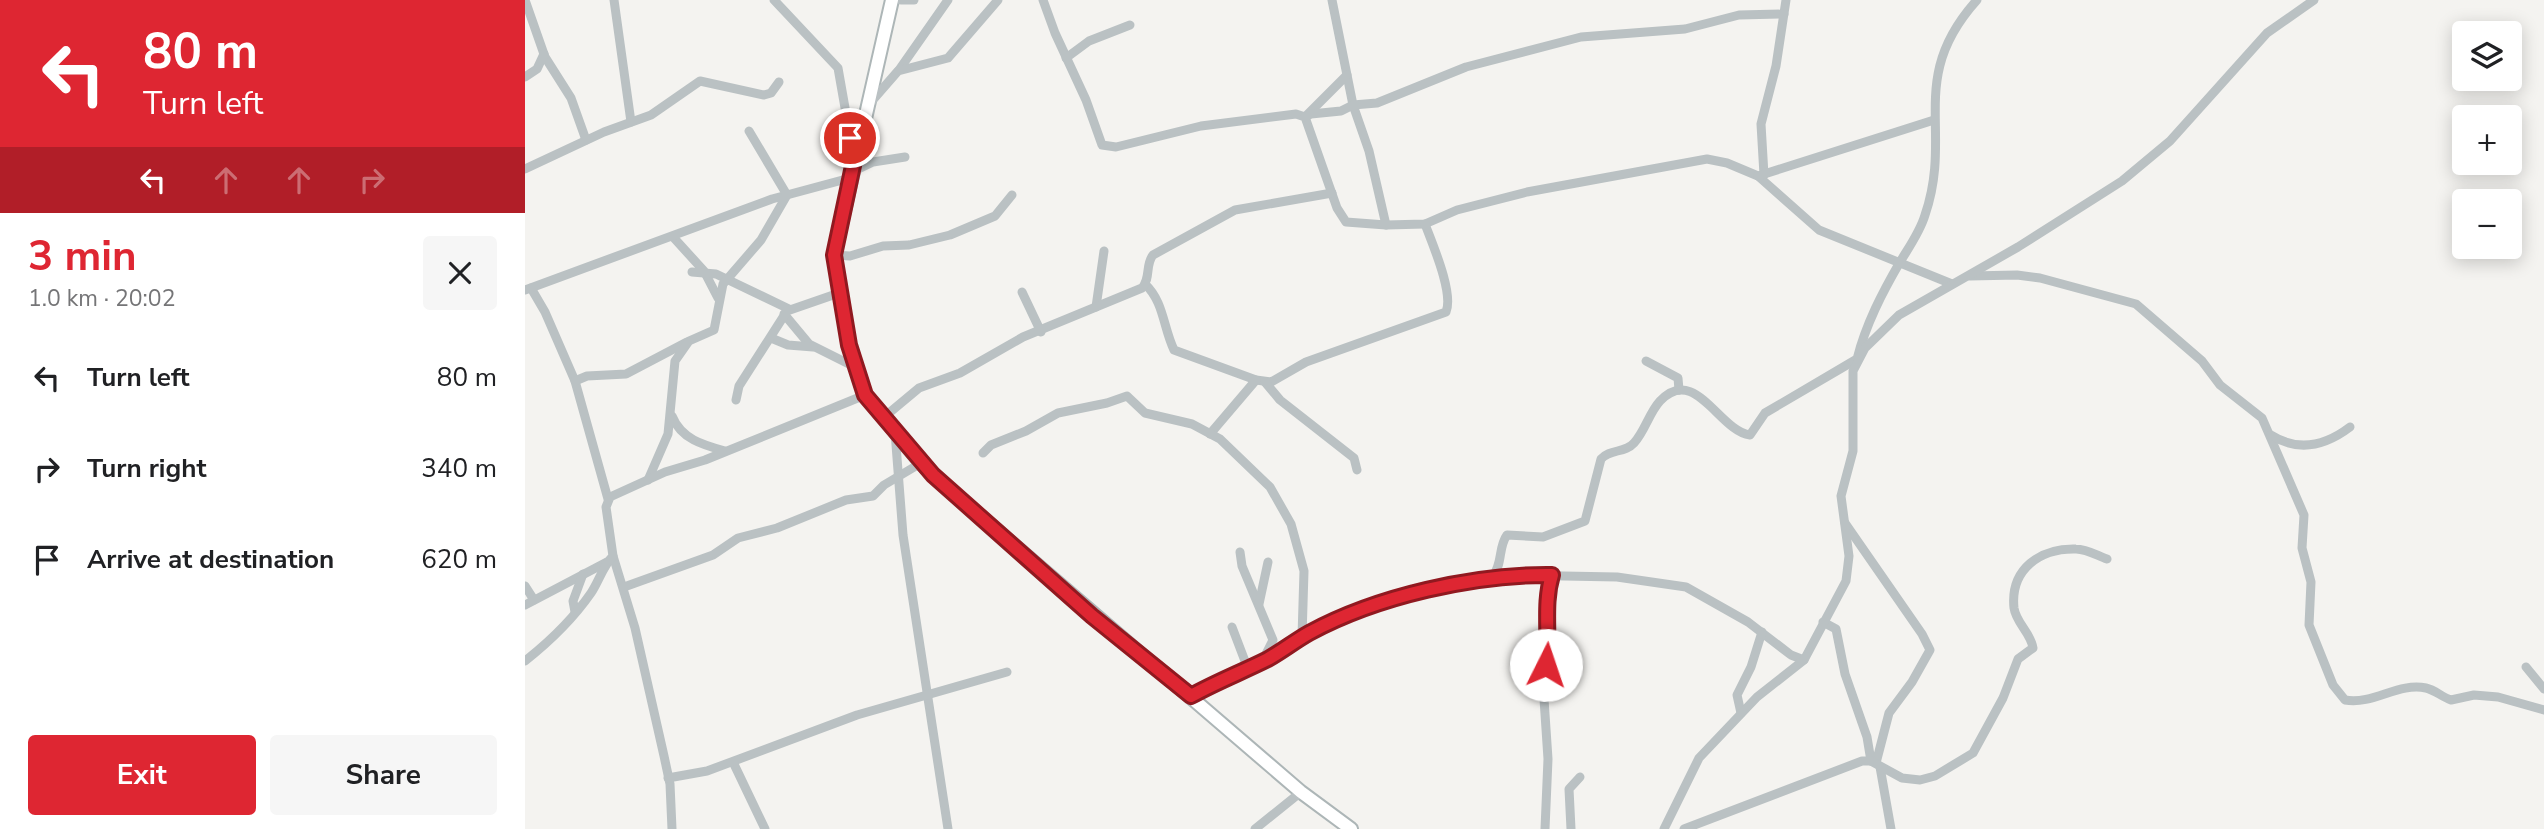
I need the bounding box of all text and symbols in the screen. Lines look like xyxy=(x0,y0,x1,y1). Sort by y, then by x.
text: 80 m xyxy=(143,18,258,85)
map controls xyxy=(2452,21,2522,259)
button: layers xyxy=(2452,21,2522,91)
icon: left xyxy=(28,28,119,119)
text: Turn left xyxy=(143,82,263,125)
button: + xyxy=(2452,105,2522,175)
pin xyxy=(820,108,880,168)
icon: arrive xyxy=(831,119,869,157)
icon: left xyxy=(134,161,172,199)
icon: ahead xyxy=(207,161,245,199)
icon: ahead xyxy=(280,161,318,199)
icon: right xyxy=(353,161,391,199)
button: − xyxy=(2452,189,2522,259)
text: 3 min xyxy=(28,228,137,285)
button: close xyxy=(423,236,497,310)
text: 1.0 km · 20:02 xyxy=(28,283,175,314)
icon: left xyxy=(28,359,66,397)
text: Turn left xyxy=(87,360,190,395)
text: 80 m xyxy=(437,360,497,395)
icon: right xyxy=(28,450,66,488)
text: Turn right xyxy=(87,451,206,486)
text: 340 m xyxy=(421,451,497,486)
icon: arrive xyxy=(28,541,66,579)
text: Arrive at destination xyxy=(87,542,334,577)
text: 620 m xyxy=(421,542,497,577)
position arrow xyxy=(1509,628,1583,702)
button: Exit xyxy=(28,735,256,815)
button: Share xyxy=(270,735,497,815)

